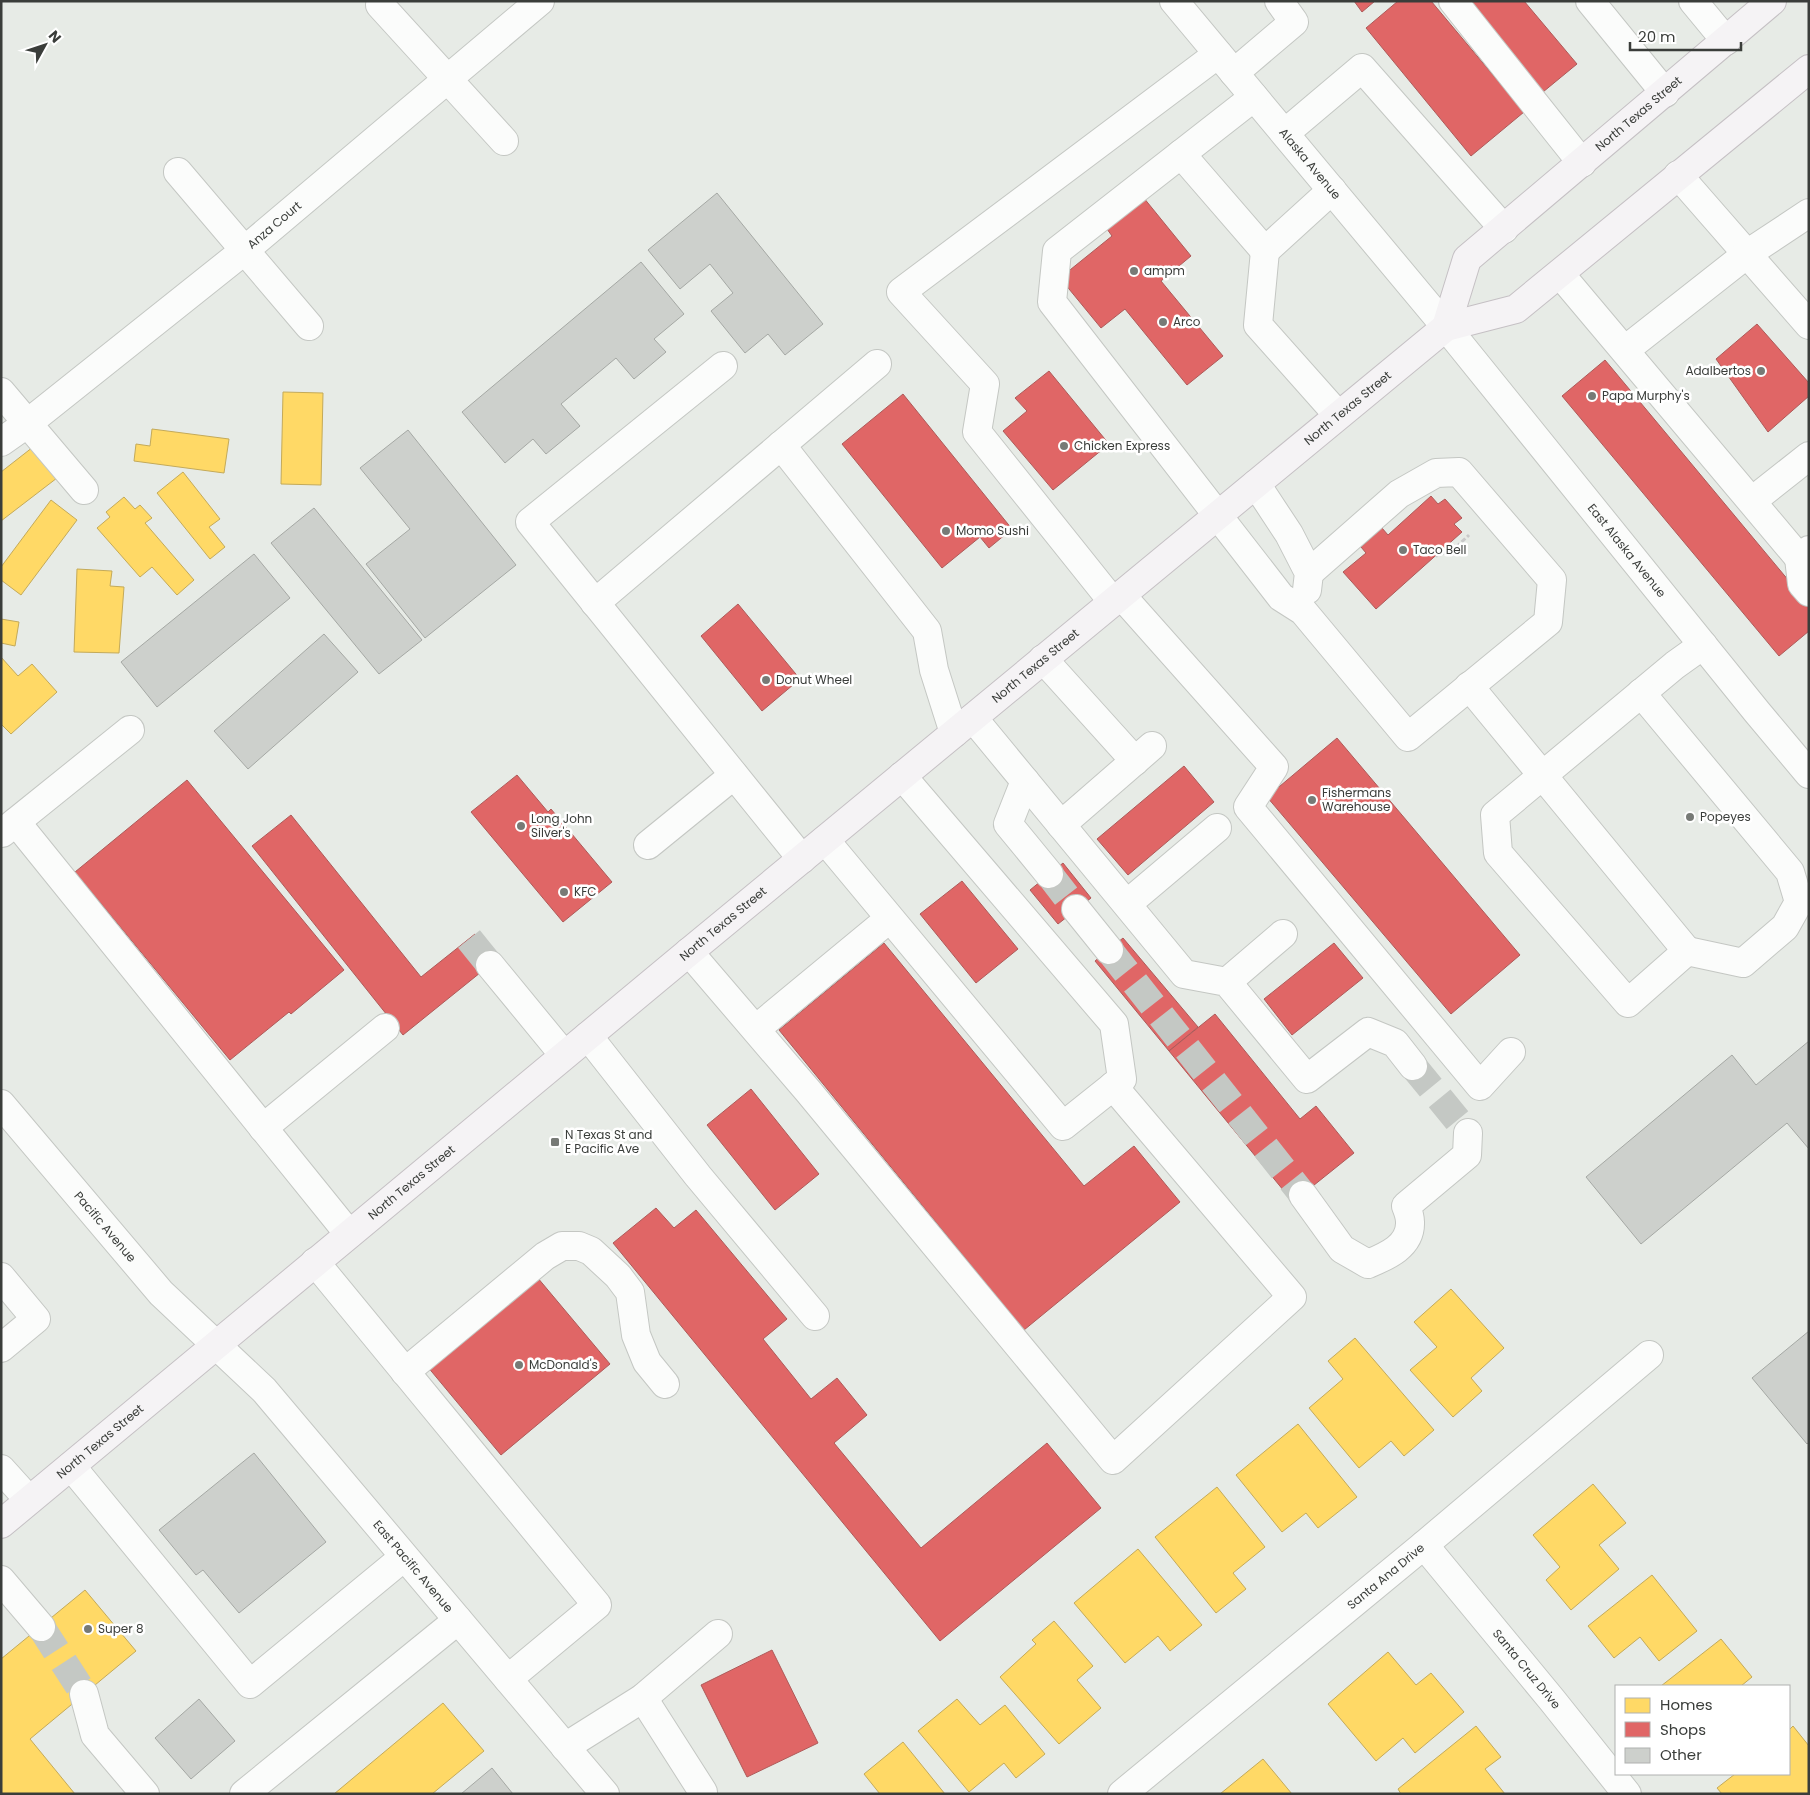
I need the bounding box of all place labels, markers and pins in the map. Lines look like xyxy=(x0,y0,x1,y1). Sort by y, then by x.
place label: ampm xyxy=(1144,262,1185,279)
marker: ampm xyxy=(1128,265,1140,277)
place label: Arco xyxy=(1173,313,1201,330)
marker: Arco xyxy=(1157,316,1169,328)
place label: Adalbertos xyxy=(1685,362,1751,379)
marker: Adalbertos xyxy=(1755,365,1767,377)
place label: Papa Murphy's xyxy=(1602,387,1690,404)
marker: Papa Murphy's xyxy=(1586,390,1598,402)
place label: Chicken Express xyxy=(1074,437,1170,454)
marker: Chicken Express xyxy=(1058,440,1070,452)
place label: Momo Sushi xyxy=(956,522,1029,539)
marker: Momo Sushi xyxy=(940,525,952,537)
place label: Taco Bell xyxy=(1413,541,1467,558)
marker: Taco Bell xyxy=(1397,544,1409,556)
place label: Donut Wheel xyxy=(776,671,852,688)
marker: Donut Wheel xyxy=(760,674,772,686)
place label: Fishermans Warehouse xyxy=(1322,784,1391,815)
marker: Fishermans Warehouse xyxy=(1306,794,1318,806)
place label: Popeyes xyxy=(1700,808,1751,825)
place label: Long John Silver's xyxy=(531,810,592,841)
marker: Popeyes xyxy=(1684,811,1696,823)
marker: Long John Silver's xyxy=(515,820,527,832)
place label: KFC xyxy=(574,883,597,900)
marker: KFC xyxy=(558,886,570,898)
place label: N Texas St and E Pacific Ave xyxy=(565,1126,652,1157)
marker: N Texas St and E Pacific Ave xyxy=(549,1136,561,1148)
place label: McDonald's xyxy=(529,1356,598,1373)
marker: McDonald's xyxy=(513,1359,525,1371)
place label: Super 8 xyxy=(98,1620,144,1637)
marker: Super 8 xyxy=(82,1623,94,1635)

